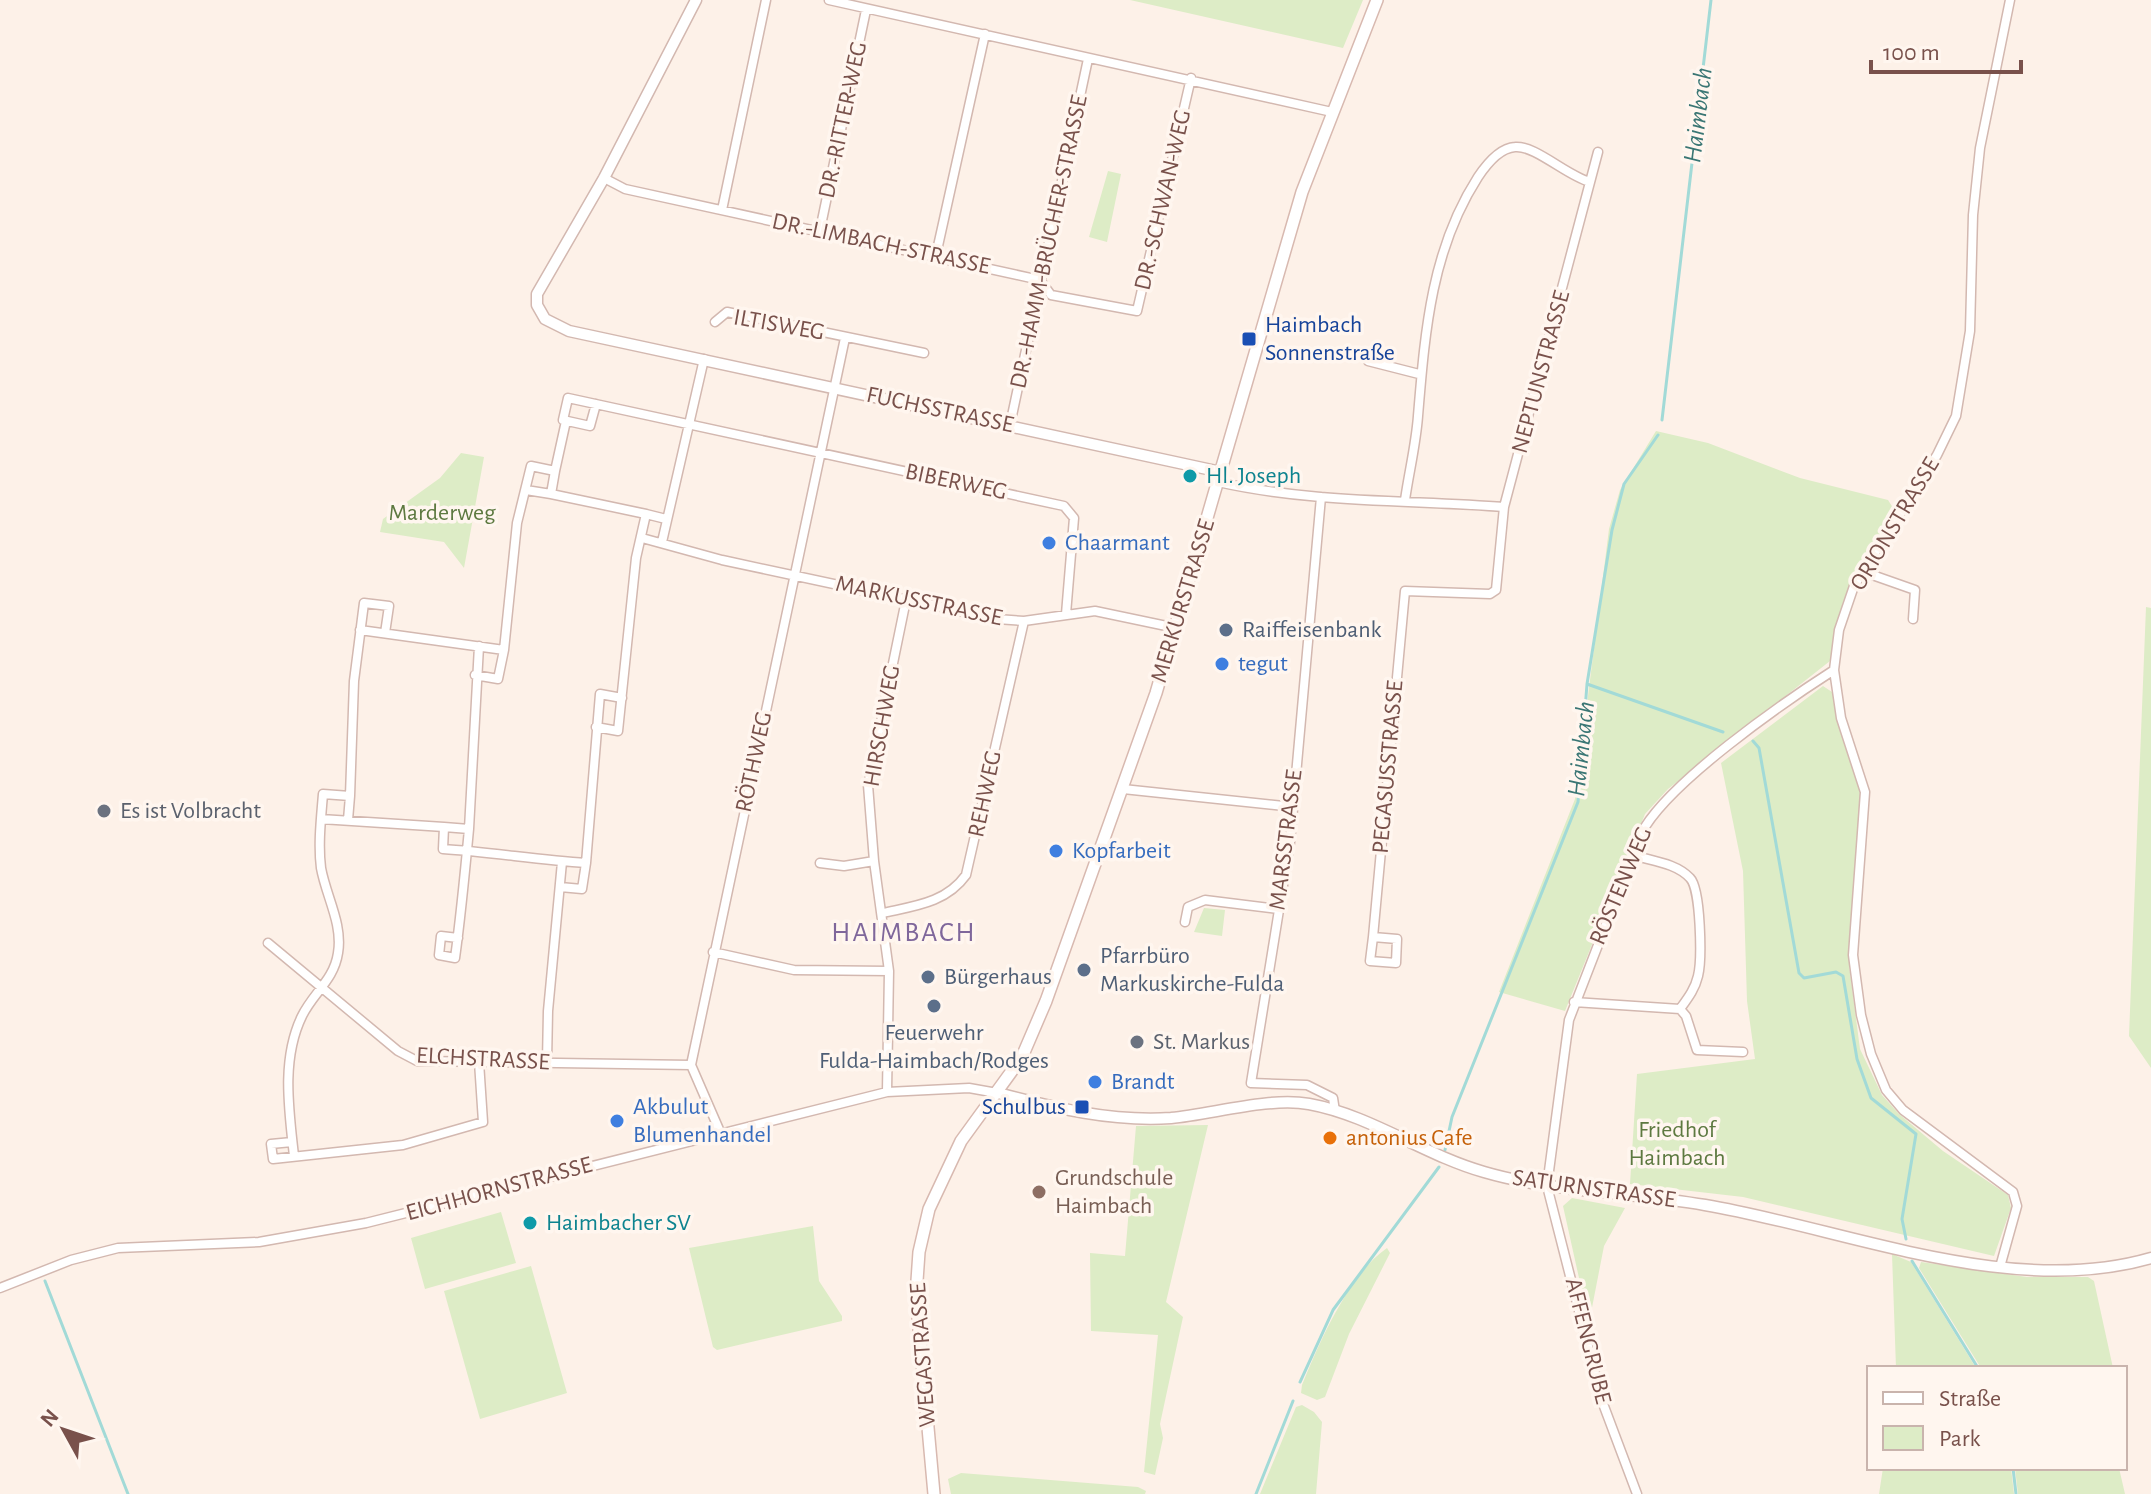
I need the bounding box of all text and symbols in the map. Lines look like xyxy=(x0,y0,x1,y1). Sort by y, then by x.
scale bar xyxy=(1871,24,2021,74)
street label: DR.-RITTER-WEG xyxy=(815,39,871,201)
text: 100 m xyxy=(1883,41,1940,65)
water label: Haimbach xyxy=(1679,66,1717,164)
street label: DR.-HAMM-BRÜCHER-STRASSE xyxy=(1005,92,1092,391)
street label: DR.-SCHWAN-WEG xyxy=(1131,107,1195,293)
street label: DR.-LIMBACH-STRASSE xyxy=(770,209,993,279)
street label: NEPTUNSTRASSE xyxy=(1508,287,1574,456)
street label: ILTISWEG xyxy=(732,305,826,345)
place label: Haimbach Sonnenstraße xyxy=(1265,313,1395,365)
marker: Haimbach Sonnenstraße xyxy=(1240,330,1258,348)
street label: FUCHSSTRASSE xyxy=(864,383,1016,437)
street label: ORIONSTRASSE xyxy=(1846,453,1944,595)
street label: BIBERWEG xyxy=(903,459,1009,505)
place label: Hl. Joseph xyxy=(1206,464,1301,488)
marker: Hl. Joseph xyxy=(1181,467,1199,485)
park label: Marderweg xyxy=(388,501,496,525)
street label: MERKURSTRASSE xyxy=(1147,516,1219,686)
place label: Chaarmant xyxy=(1065,531,1170,555)
marker: Chaarmant xyxy=(1040,534,1058,552)
street label: MARKUSSTRASSE xyxy=(833,572,1005,630)
place label: Raiffeisenbank xyxy=(1242,618,1382,642)
marker: Raiffeisenbank xyxy=(1217,621,1235,639)
place label: tegut xyxy=(1238,652,1288,676)
marker: tegut xyxy=(1213,655,1231,673)
street label: HIRSCHWEG xyxy=(860,663,904,789)
street label: PEGASUSSTRASSE xyxy=(1368,679,1408,855)
water label: Haimbach xyxy=(1563,700,1599,798)
street label: RÖTHWEG xyxy=(731,709,776,814)
street label: REHWEG xyxy=(964,749,1006,839)
street label: MARSSTRASSE xyxy=(1265,768,1307,912)
place label: Es ist Volbracht xyxy=(120,799,261,823)
marker: Es ist Volbracht xyxy=(95,802,113,820)
street label: RÖSTENWEG xyxy=(1584,823,1657,948)
place label: Kopfarbeit xyxy=(1072,839,1171,863)
marker: Kopfarbeit xyxy=(1047,842,1065,860)
district label: HAIMBACH xyxy=(831,919,977,947)
place label: Pfarrbüro Markuskirche-Fulda xyxy=(1100,944,1284,996)
marker: Pfarrbüro Markuskirche-Fulda xyxy=(1075,961,1093,979)
place label: Bürgerhaus xyxy=(944,965,1052,989)
marker: Bürgerhaus xyxy=(919,968,937,986)
marker: Feuerwehr Fulda-Haimbach/Rodges xyxy=(925,997,943,1015)
place label: Feuerwehr Fulda-Haimbach/Rodges xyxy=(819,1021,1049,1073)
place label: St. Markus xyxy=(1153,1030,1250,1054)
marker: St. Markus xyxy=(1128,1033,1146,1051)
street label: ELCHSTRASSE xyxy=(416,1044,551,1075)
place label: Brandt xyxy=(1111,1070,1175,1094)
marker: Brandt xyxy=(1086,1073,1104,1091)
place label: Akbulut Blumenhandel xyxy=(633,1095,772,1147)
place label: Schulbus xyxy=(982,1095,1066,1119)
marker: Schulbus xyxy=(1073,1098,1091,1116)
marker: Akbulut Blumenhandel xyxy=(608,1112,626,1130)
park label: Friedhof Haimbach xyxy=(1628,1118,1726,1170)
place label: antonius Cafe xyxy=(1346,1126,1473,1150)
marker: antonius Cafe xyxy=(1321,1129,1339,1147)
street label: EICHHORNSTRASSE xyxy=(403,1153,595,1225)
place label: Grundschule Haimbach xyxy=(1055,1166,1173,1218)
street label: SATURNSTRASSE xyxy=(1511,1166,1678,1212)
marker: Grundschule Haimbach xyxy=(1030,1183,1048,1201)
place label: Haimbacher SV xyxy=(546,1211,691,1235)
marker: Haimbacher SV xyxy=(521,1214,539,1232)
street label: AFFENGRUBE xyxy=(1561,1276,1615,1407)
street label: WEGASTRASSE xyxy=(906,1281,940,1428)
legend xyxy=(1867,1366,2127,1470)
text: Straße xyxy=(1939,1387,2001,1411)
north arrow xyxy=(24,1390,104,1470)
text: N xyxy=(36,1405,63,1431)
text: Park xyxy=(1939,1427,1980,1451)

